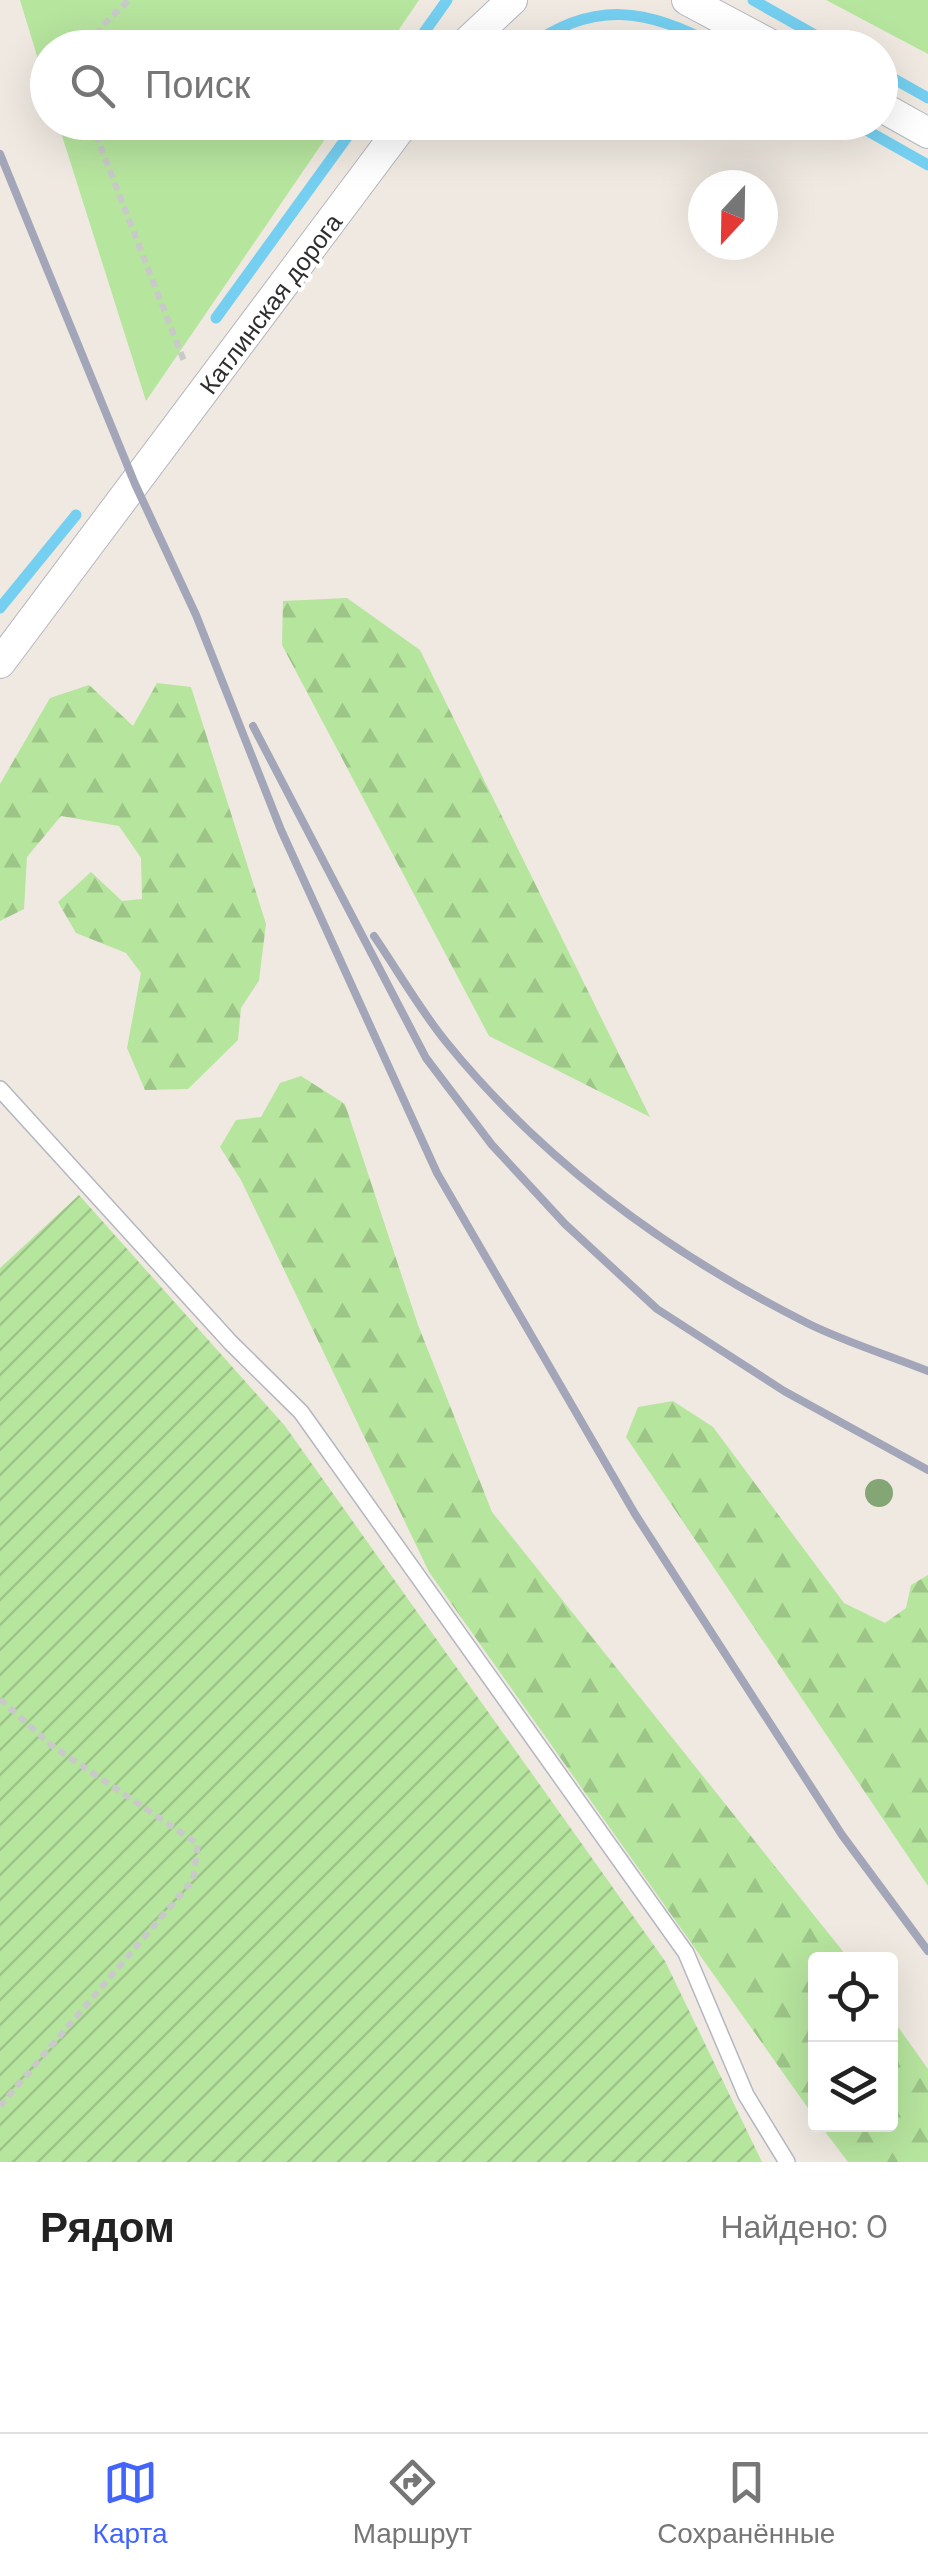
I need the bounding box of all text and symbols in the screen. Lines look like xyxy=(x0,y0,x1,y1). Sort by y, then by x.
search box xyxy=(30,30,898,140)
icon: search xyxy=(65,58,120,113)
text: Поиск xyxy=(145,60,250,110)
north arrow xyxy=(688,170,778,260)
street label: Катлинская дорога xyxy=(192,207,350,401)
map controls xyxy=(808,1952,898,2132)
button: locate xyxy=(808,1952,898,2042)
button: layers xyxy=(808,2042,898,2132)
text: Рядом xyxy=(40,2200,175,2255)
text: Найдено: 0 xyxy=(720,2206,888,2248)
tab: Карта xyxy=(93,2455,168,2552)
tab: Маршрут xyxy=(353,2455,472,2552)
tab: Сохранённые xyxy=(657,2455,835,2552)

